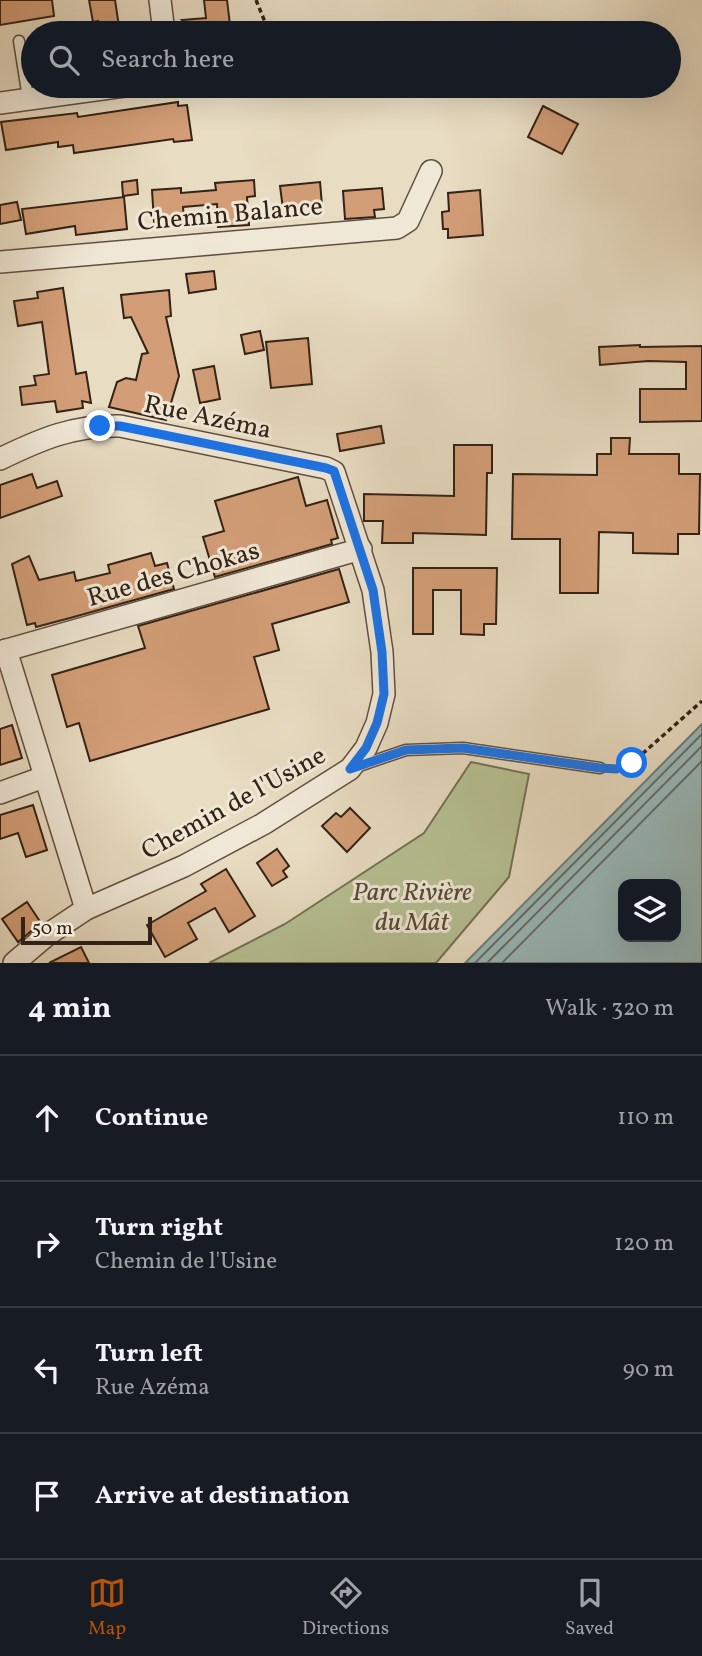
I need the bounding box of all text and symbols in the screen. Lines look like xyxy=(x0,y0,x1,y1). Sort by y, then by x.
search box xyxy=(21,21,681,98)
icon: search xyxy=(45,41,83,79)
text: Search here xyxy=(101,42,234,78)
street label: Chemin Balance xyxy=(136,189,324,241)
street label: Rue Azéma xyxy=(140,387,275,449)
route end xyxy=(84,410,115,441)
street label: Rue des Chokas xyxy=(83,533,264,617)
street label: Chemin de l'Usine xyxy=(135,738,333,869)
route start xyxy=(616,747,647,778)
park label: Parc Rivière du Mât xyxy=(352,875,472,941)
map controls xyxy=(618,879,681,942)
button: layers xyxy=(618,879,681,942)
scale bar xyxy=(21,914,152,946)
text: 50 m xyxy=(32,916,73,942)
text: 4 min xyxy=(28,988,112,1030)
text: Walk · 320 m xyxy=(545,993,674,1025)
icon: ahead xyxy=(28,1099,66,1137)
text: Continue xyxy=(95,1100,208,1136)
text: 110 m xyxy=(617,1102,674,1134)
text: Turn right xyxy=(95,1210,223,1246)
icon: right xyxy=(28,1225,66,1263)
text: 120 m xyxy=(614,1228,674,1260)
text: Chemin de l'Usine xyxy=(95,1246,277,1278)
text: Turn left xyxy=(95,1336,203,1372)
icon: left xyxy=(28,1351,66,1389)
text: 90 m xyxy=(623,1354,674,1386)
text: Rue Azéma xyxy=(95,1372,210,1404)
icon: arrive xyxy=(28,1477,66,1515)
text: Arrive at destination xyxy=(95,1478,350,1514)
tab: Map xyxy=(88,1574,126,1642)
tab: Directions xyxy=(302,1574,389,1642)
tab: Saved xyxy=(565,1574,614,1642)

